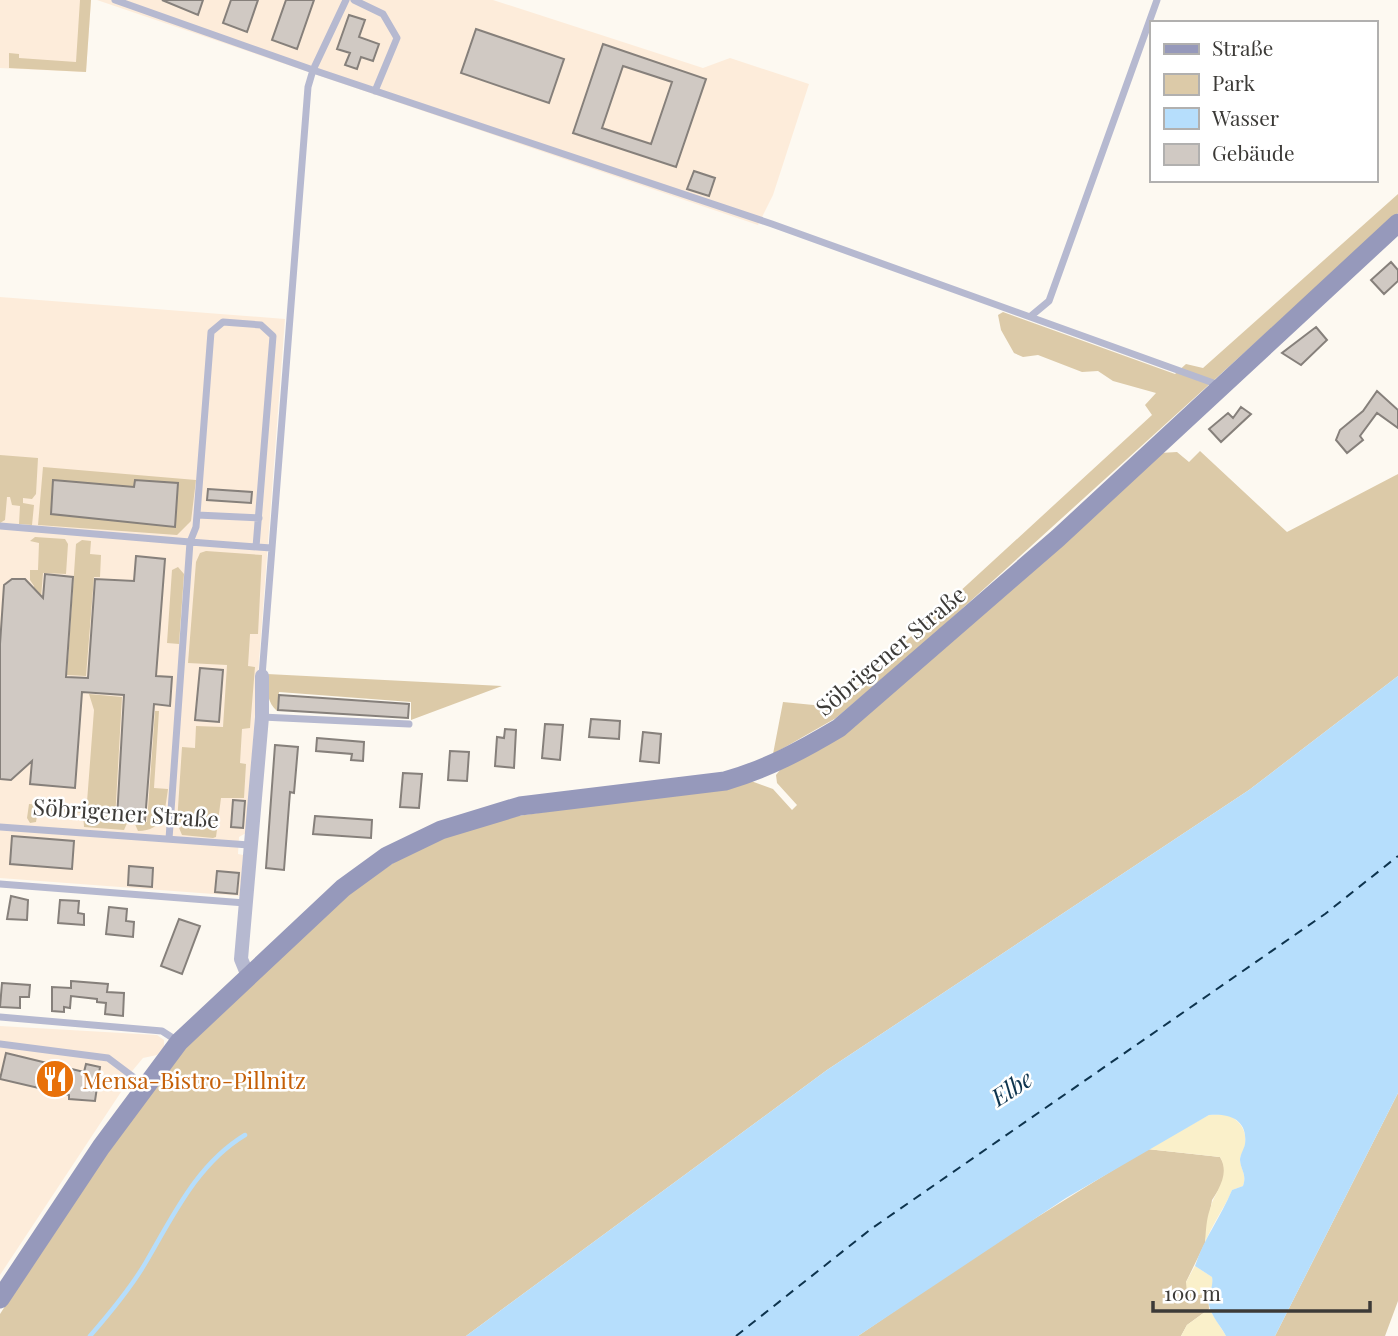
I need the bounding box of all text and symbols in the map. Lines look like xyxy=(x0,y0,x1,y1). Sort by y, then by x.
legend xyxy=(1150,21,1377,182)
text: Straße xyxy=(1212,33,1273,61)
text: Park xyxy=(1212,68,1256,96)
text: Wasser xyxy=(1211,103,1280,131)
text: Gebäude xyxy=(1212,138,1295,166)
street label: Söbrigener Straße xyxy=(809,578,971,722)
street label: Söbrigener Straße xyxy=(32,790,220,834)
restaurant icon: Mensa-Bistro-Pillnitz xyxy=(34,1058,76,1100)
water label: Elbe xyxy=(983,1062,1038,1113)
place label: Mensa-Bistro-Pillnitz xyxy=(82,1064,306,1095)
scale bar xyxy=(1153,1270,1370,1314)
text: 100 m xyxy=(1164,1278,1221,1306)

